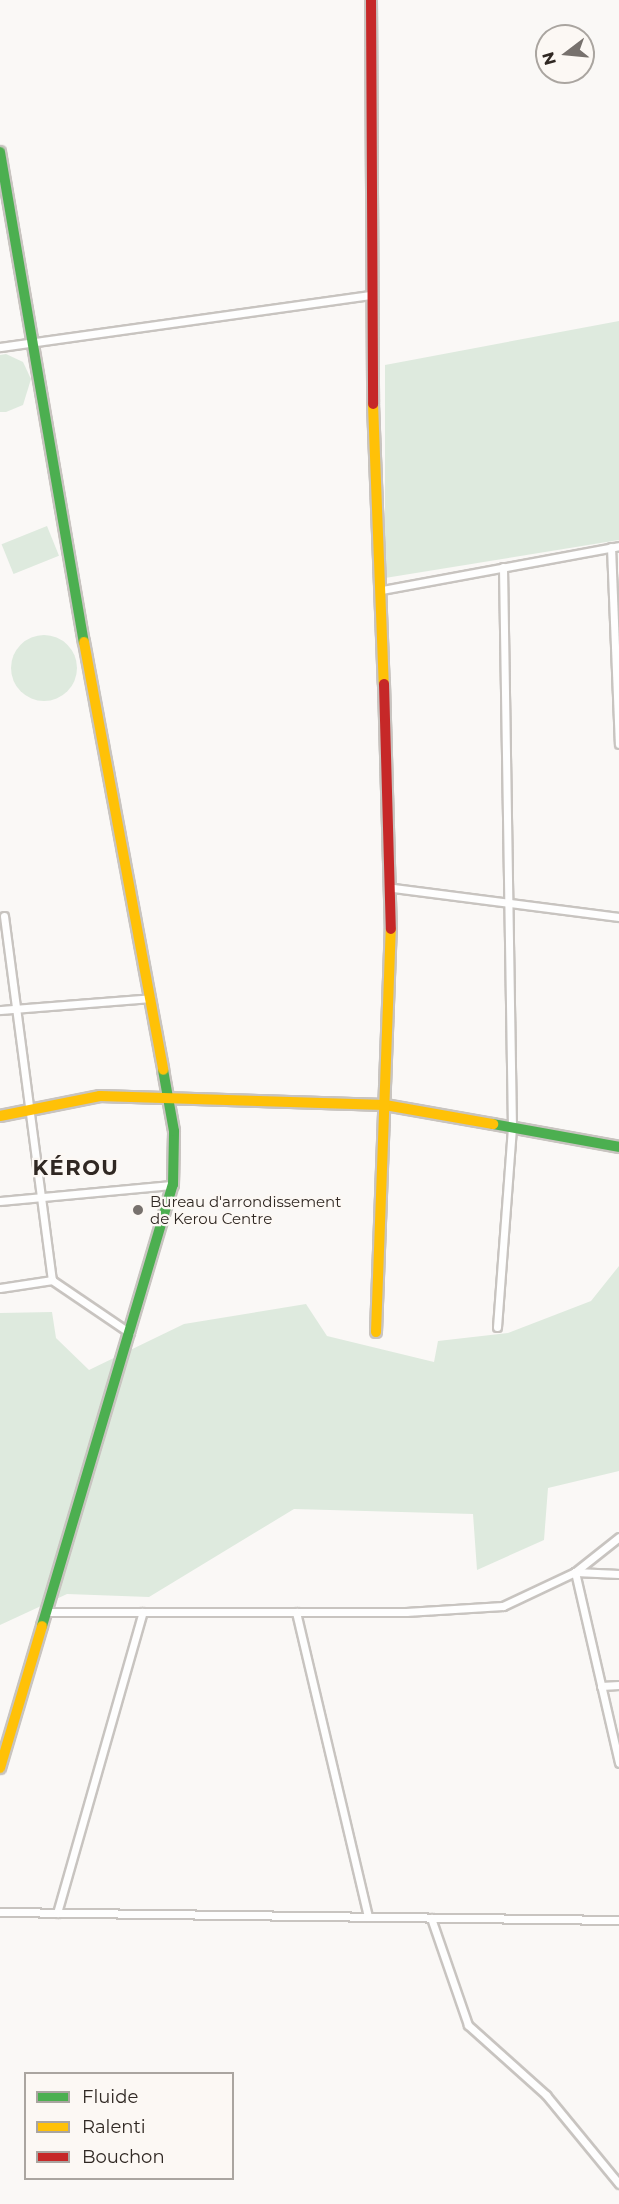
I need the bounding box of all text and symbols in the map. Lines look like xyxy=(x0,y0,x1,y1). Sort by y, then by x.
north arrow xyxy=(535,24,595,84)
text: N xyxy=(538,50,560,67)
district label: KÉROU xyxy=(33,1155,119,1181)
place label: Bureau d'arrondissement de Kerou Centre xyxy=(150,1192,341,1227)
marker: Bureau d'arrondissement de Kerou Centre xyxy=(131,1203,145,1217)
legend xyxy=(24,2072,234,2180)
text: Fluide xyxy=(82,2086,138,2108)
text: Ralenti xyxy=(82,2116,146,2138)
text: Bouchon xyxy=(82,2146,165,2168)

